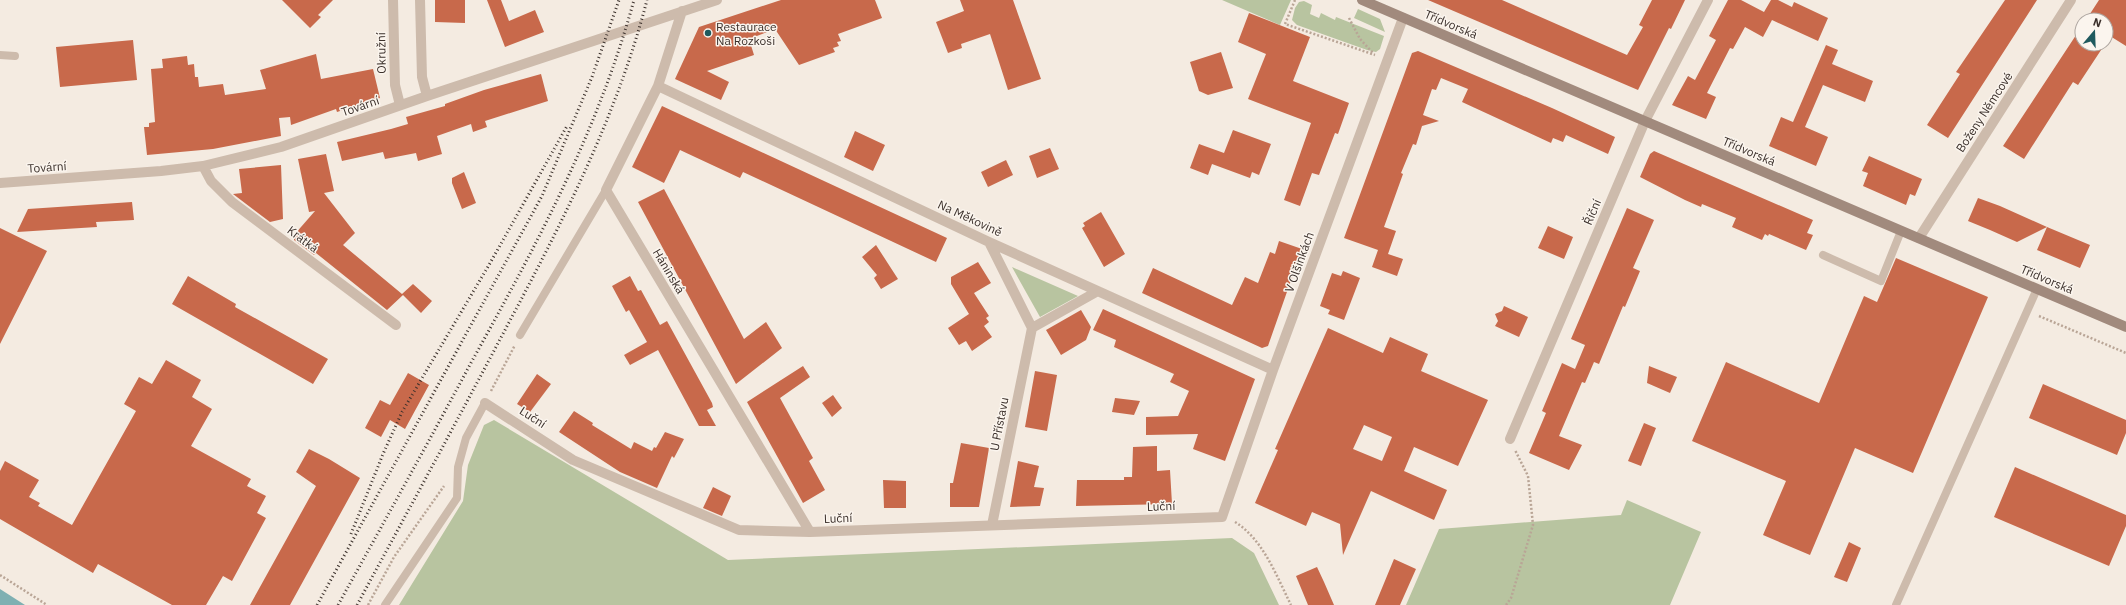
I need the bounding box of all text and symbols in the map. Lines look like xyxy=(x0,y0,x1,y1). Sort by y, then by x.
street label: Třídvorská xyxy=(1422,6,1480,42)
north arrow xyxy=(2074,12,2114,52)
text: N xyxy=(2091,15,2103,30)
place label: Restaurace Na Rozkoši xyxy=(716,19,777,48)
marker: Restaurace Na Rozkoši xyxy=(703,28,713,38)
street label: Okružní xyxy=(373,32,389,74)
street label: Boženy Němcové xyxy=(1952,69,2016,155)
street label: Tovární xyxy=(339,93,381,119)
street label: Třídvorská xyxy=(1720,133,1778,169)
street label: Tovární xyxy=(27,158,67,176)
street label: Na Měkovině xyxy=(936,197,1005,240)
street label: Říční xyxy=(1580,197,1604,227)
street label: Krátká xyxy=(284,222,322,256)
street label: V Olšinkách xyxy=(1281,230,1317,294)
street label: Háninská xyxy=(650,246,689,297)
street label: Třídvorská xyxy=(2018,261,2076,297)
street label: U Přístavu xyxy=(986,396,1012,452)
street label: Luční xyxy=(517,403,549,431)
street label: Luční xyxy=(1146,498,1176,514)
street label: Luční xyxy=(823,510,853,526)

